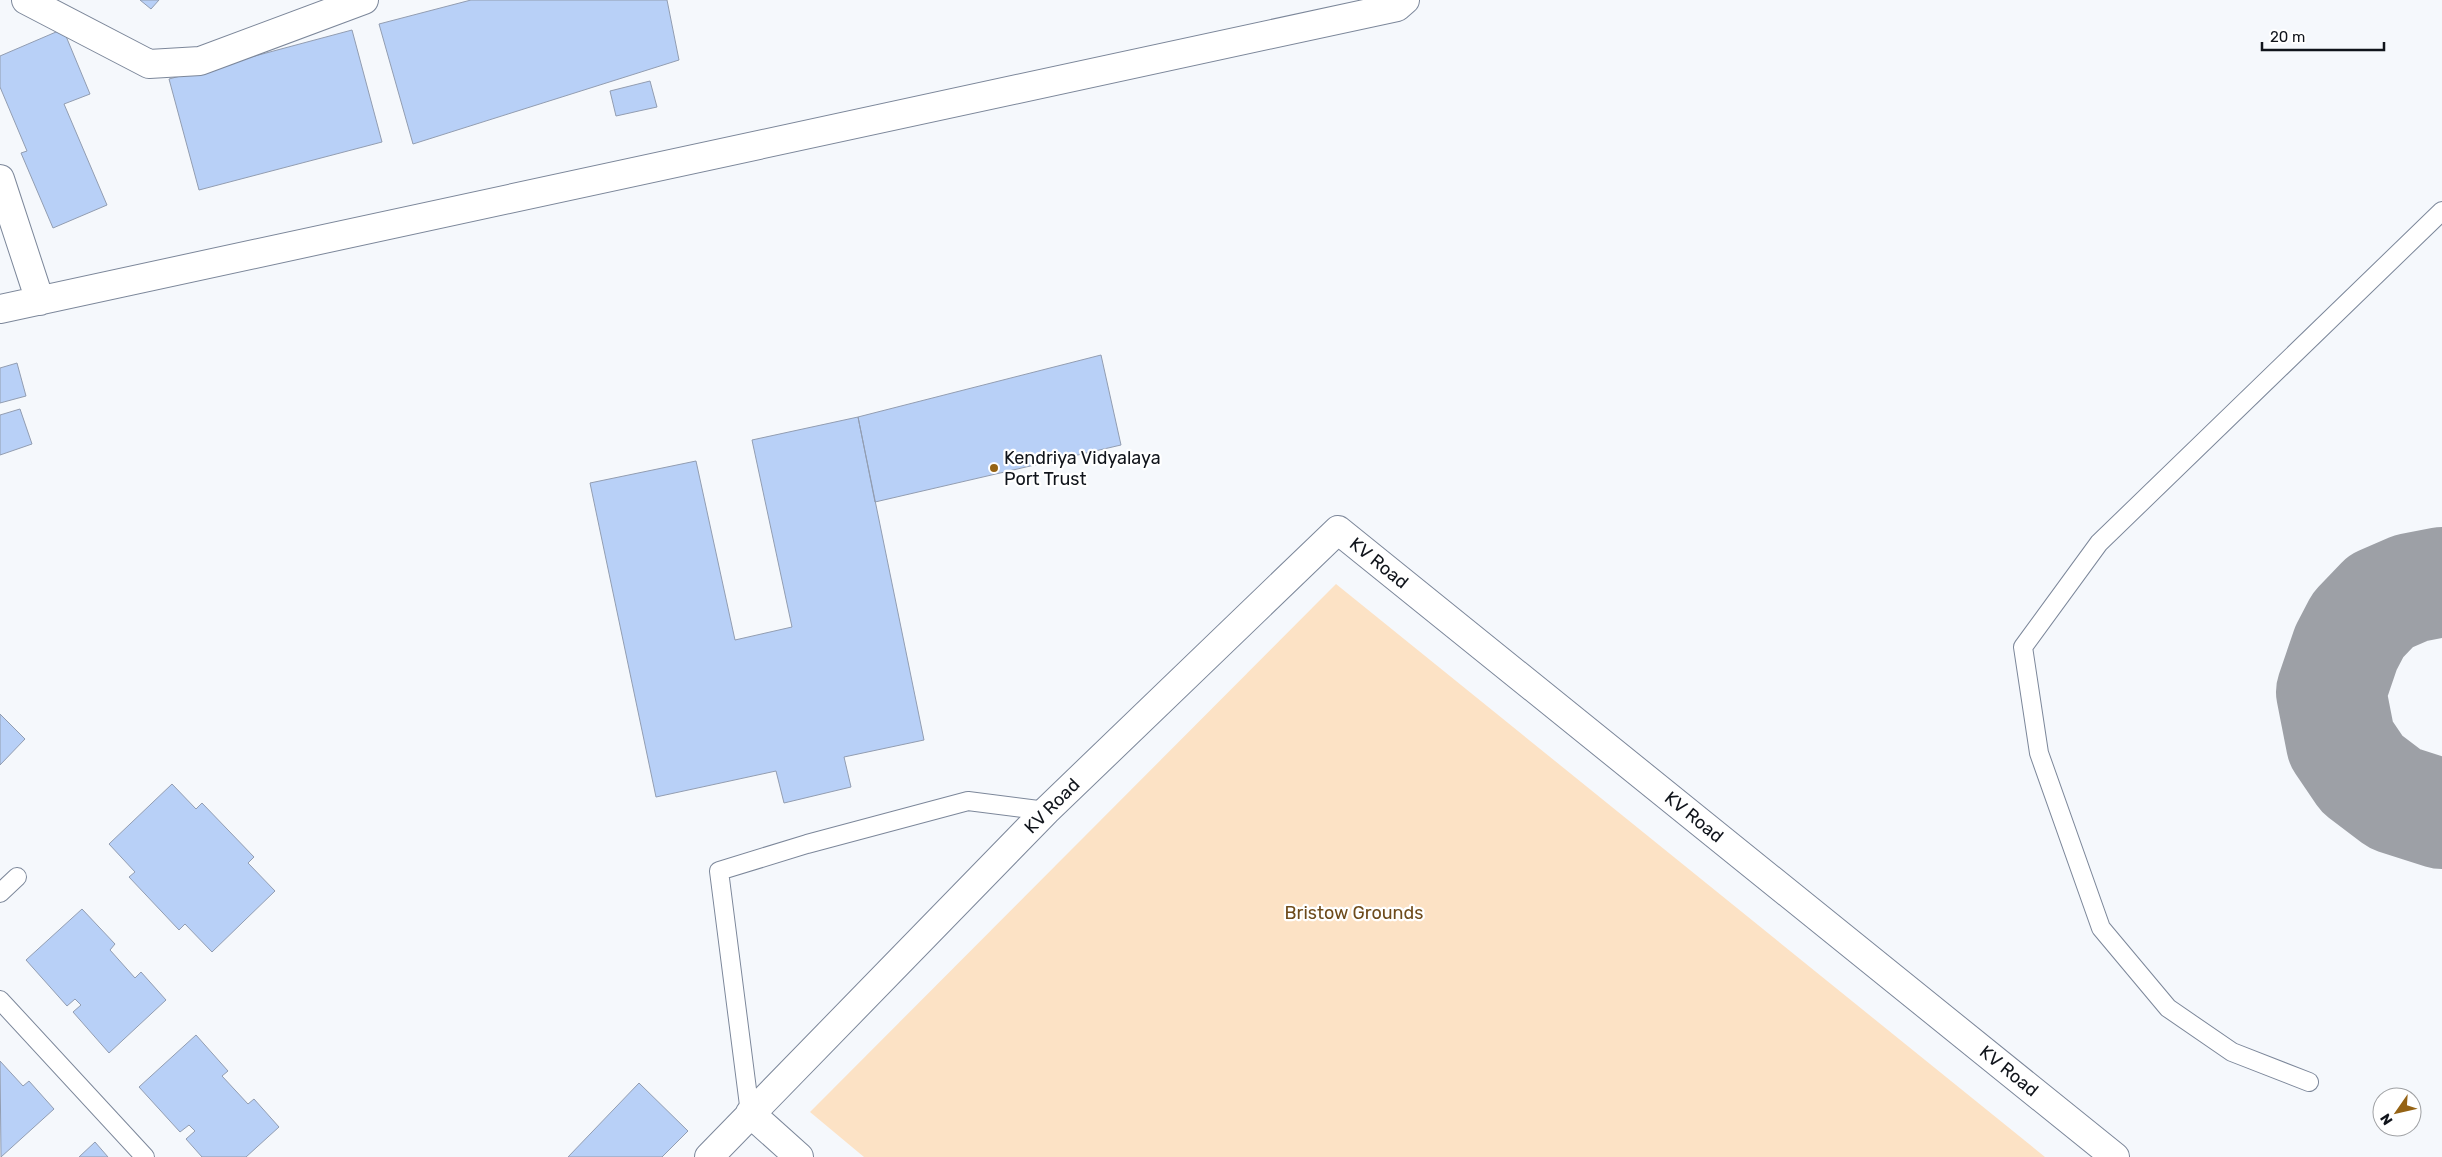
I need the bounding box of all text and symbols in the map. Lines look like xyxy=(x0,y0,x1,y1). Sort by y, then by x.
scale bar xyxy=(2262,20,2384,52)
text: 20 m xyxy=(2270,28,2305,46)
place label: Kendriya Vidyalaya Port Trust xyxy=(1004,447,1161,490)
marker: Kendriya Vidyalaya Port Trust xyxy=(988,462,1000,474)
street label: KV Road xyxy=(1345,533,1413,593)
street label: KV Road xyxy=(1020,774,1084,838)
street label: KV Road xyxy=(1660,787,1728,847)
park label: Bristow Grounds xyxy=(1285,902,1423,924)
street label: KV Road xyxy=(1975,1041,2043,1101)
north arrow xyxy=(2372,1087,2422,1137)
text: N xyxy=(2377,1110,2397,1128)

